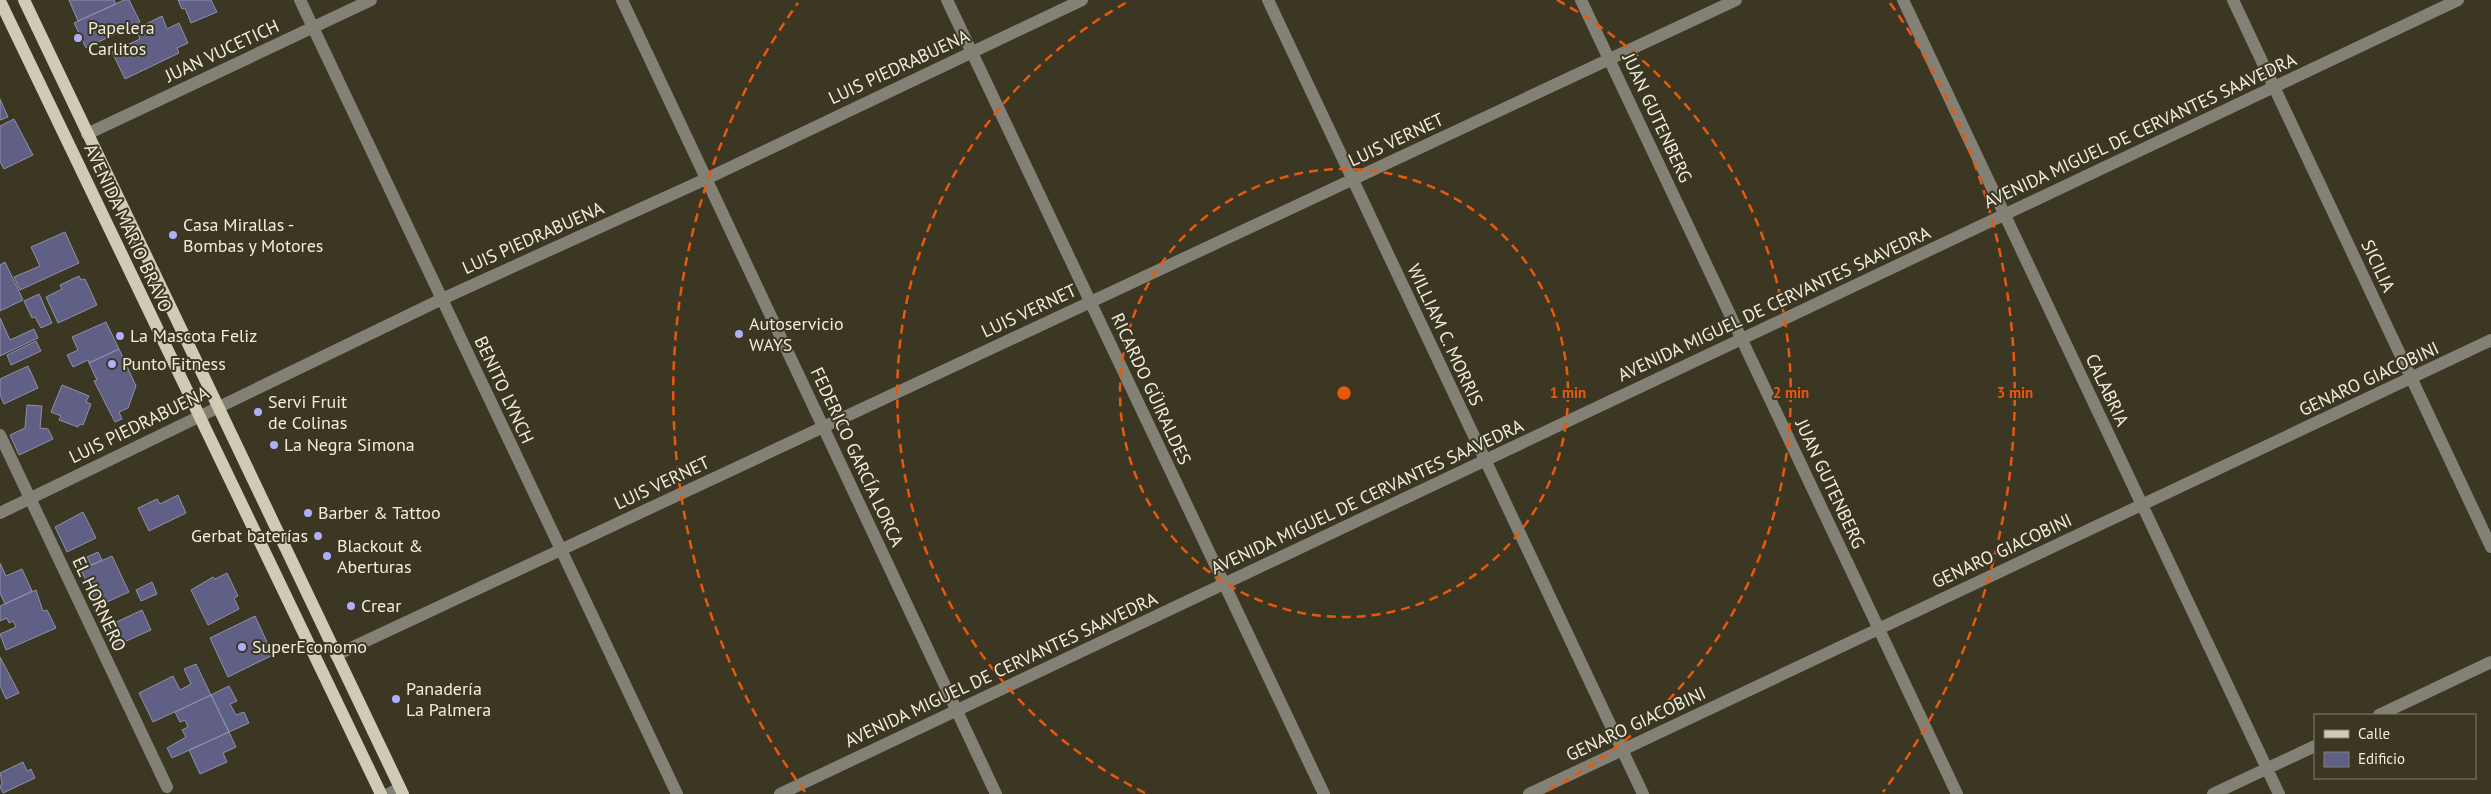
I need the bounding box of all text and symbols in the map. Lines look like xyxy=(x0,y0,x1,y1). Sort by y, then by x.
street label: JUAN VUCETICH xyxy=(160,14,283,87)
place label: Papelera Carlitos xyxy=(88,16,155,60)
street label: LUIS PIEDRABUENA xyxy=(825,24,973,109)
marker: Papelera Carlitos xyxy=(72,32,84,44)
street label: AVENIDA MIGUEL DE CERVANTES SAAVEDRA xyxy=(1980,48,2300,213)
street label: JUAN GUTENBERG xyxy=(1617,49,1697,186)
street label: LUIS VERNET xyxy=(1345,107,1447,172)
street label: AVENIDA MARIO BRAVO xyxy=(79,140,178,316)
street label: LUIS PIEDRABUENA xyxy=(458,196,608,279)
place label: Casa Mirallas - Bombas y Motores xyxy=(183,213,323,257)
street label: AVENIDA MIGUEL DE CERVANTES SAAVEDRA xyxy=(1614,221,1934,386)
marker: Casa Mirallas - Bombas y Motores xyxy=(167,229,179,241)
street label: SICILIA xyxy=(2356,236,2401,296)
street label: WILLIAM C. MORRIS xyxy=(1403,260,1488,409)
street label: LUIS VERNET xyxy=(978,278,1080,343)
street label: RICARDO GÜIRALDES xyxy=(1106,309,1197,468)
place label: Autoservicio WAYS xyxy=(749,312,844,356)
place label: La Mascota Feliz xyxy=(130,324,257,347)
marker: Autoservicio WAYS xyxy=(733,328,745,340)
marker: La Mascota Feliz xyxy=(114,330,126,342)
street label: BENITO LYNCH xyxy=(470,332,539,447)
street label: GENARO GIACOBINI xyxy=(2295,336,2442,421)
street label: CALABRIA xyxy=(2081,350,2134,430)
place label: Punto Fitness xyxy=(122,352,226,375)
marker: Punto Fitness xyxy=(106,358,118,370)
street label: FEDERICO GARCÍA LORCA xyxy=(806,363,909,551)
street label: LUIS PIEDRABUENA xyxy=(65,381,213,468)
text: 1 min xyxy=(1550,383,1586,402)
text: 2 min xyxy=(1773,383,1809,402)
text: 3 min xyxy=(1997,383,2033,402)
centre of rings xyxy=(1335,384,1353,402)
place label: Servi Fruit de Colinas xyxy=(268,390,347,434)
marker: Servi Fruit de Colinas xyxy=(252,406,264,418)
street label: AVENIDA MIGUEL DE CERVANTES SAAVEDRA xyxy=(1207,414,1527,579)
street label: JUAN GUTENBERG xyxy=(1790,415,1870,552)
place label: La Negra Simona xyxy=(284,433,415,456)
marker: La Negra Simona xyxy=(268,439,280,451)
street label: LUIS VERNET xyxy=(611,450,713,515)
place label: Barber & Tattoo xyxy=(318,501,441,524)
marker: Barber & Tattoo xyxy=(302,507,314,519)
street label: GENARO GIACOBINI xyxy=(1928,508,2075,593)
place label: Gerbat baterías xyxy=(191,524,308,547)
marker: Gerbat baterías xyxy=(312,530,324,542)
place label: Blackout & Aberturas xyxy=(337,534,423,578)
marker: Blackout & Aberturas xyxy=(321,550,333,562)
street label: EL HORNERO xyxy=(67,553,131,655)
street label: AVENIDA MIGUEL DE CERVANTES SAAVEDRA xyxy=(841,587,1161,752)
place label: Crear xyxy=(361,594,401,617)
marker: Crear xyxy=(345,600,357,612)
place label: SuperEconomo xyxy=(252,635,367,658)
marker: SuperEconomo xyxy=(236,641,248,653)
place label: Panadería La Palmera xyxy=(406,677,491,721)
street label: GENARO GIACOBINI xyxy=(1562,681,1709,766)
marker: Panadería La Palmera xyxy=(390,693,402,705)
legend xyxy=(2314,714,2476,779)
text: Calle xyxy=(2358,724,2390,743)
text: Edificio xyxy=(2358,749,2405,768)

